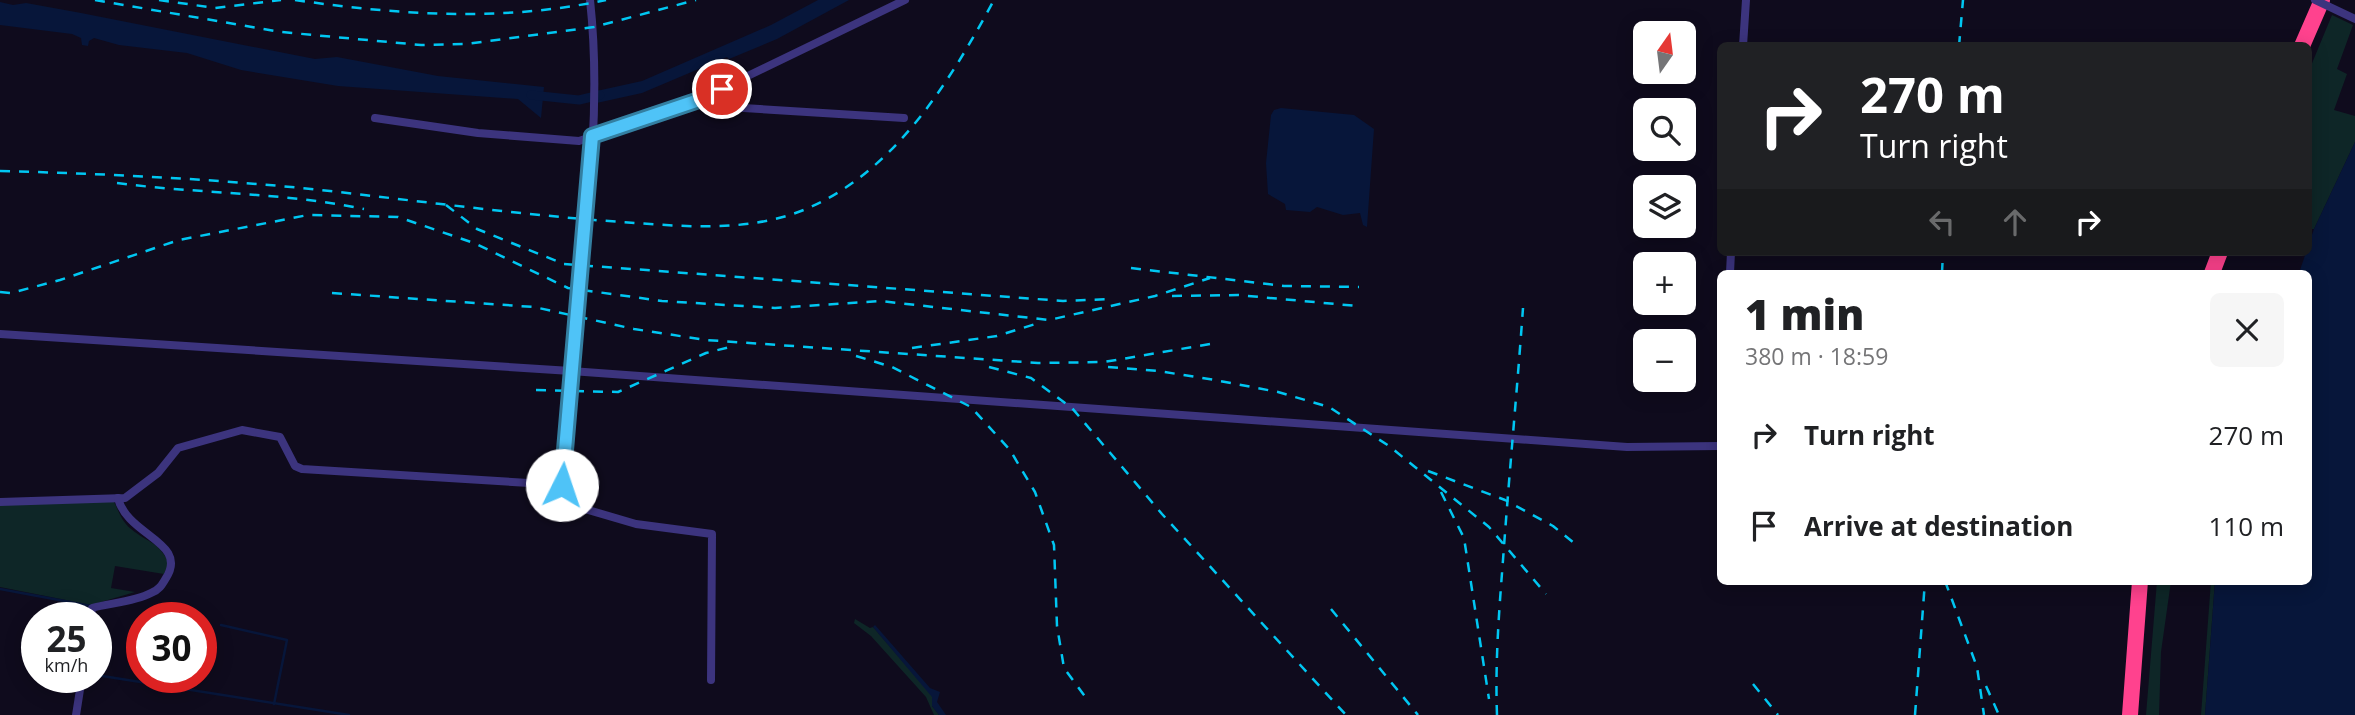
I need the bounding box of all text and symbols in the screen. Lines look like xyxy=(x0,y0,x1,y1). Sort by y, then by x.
north arrow xyxy=(1633,21,1696,84)
map controls xyxy=(1633,21,1696,392)
pin xyxy=(692,59,752,119)
text: 270 m xyxy=(1860,61,2005,127)
icon: arrive xyxy=(703,70,741,108)
icon: right xyxy=(1745,70,1836,161)
button: search xyxy=(1633,98,1696,161)
text: Turn right xyxy=(1860,124,2008,167)
button: layers xyxy=(1633,175,1696,238)
icon: left xyxy=(1923,203,1961,241)
icon: ahead xyxy=(1996,203,2034,241)
icon: right xyxy=(2069,203,2107,241)
button: + xyxy=(1633,252,1696,315)
text: 1 min xyxy=(1745,285,1864,342)
button: close xyxy=(2210,293,2284,367)
button: − xyxy=(1633,329,1696,392)
text: 380 m · 18:59 xyxy=(1745,340,1888,372)
icon: right xyxy=(1745,416,1783,454)
text: Turn right xyxy=(1804,417,1935,453)
text: 270 m xyxy=(2209,417,2284,453)
position arrow xyxy=(525,448,599,522)
icon: arrive xyxy=(1745,507,1783,545)
text: Arrive at destination xyxy=(1804,508,2073,544)
text: 110 m xyxy=(2209,508,2284,544)
speed limit sign: 30 xyxy=(126,602,217,693)
text: 25 xyxy=(46,615,87,662)
text: km/h xyxy=(45,653,88,677)

